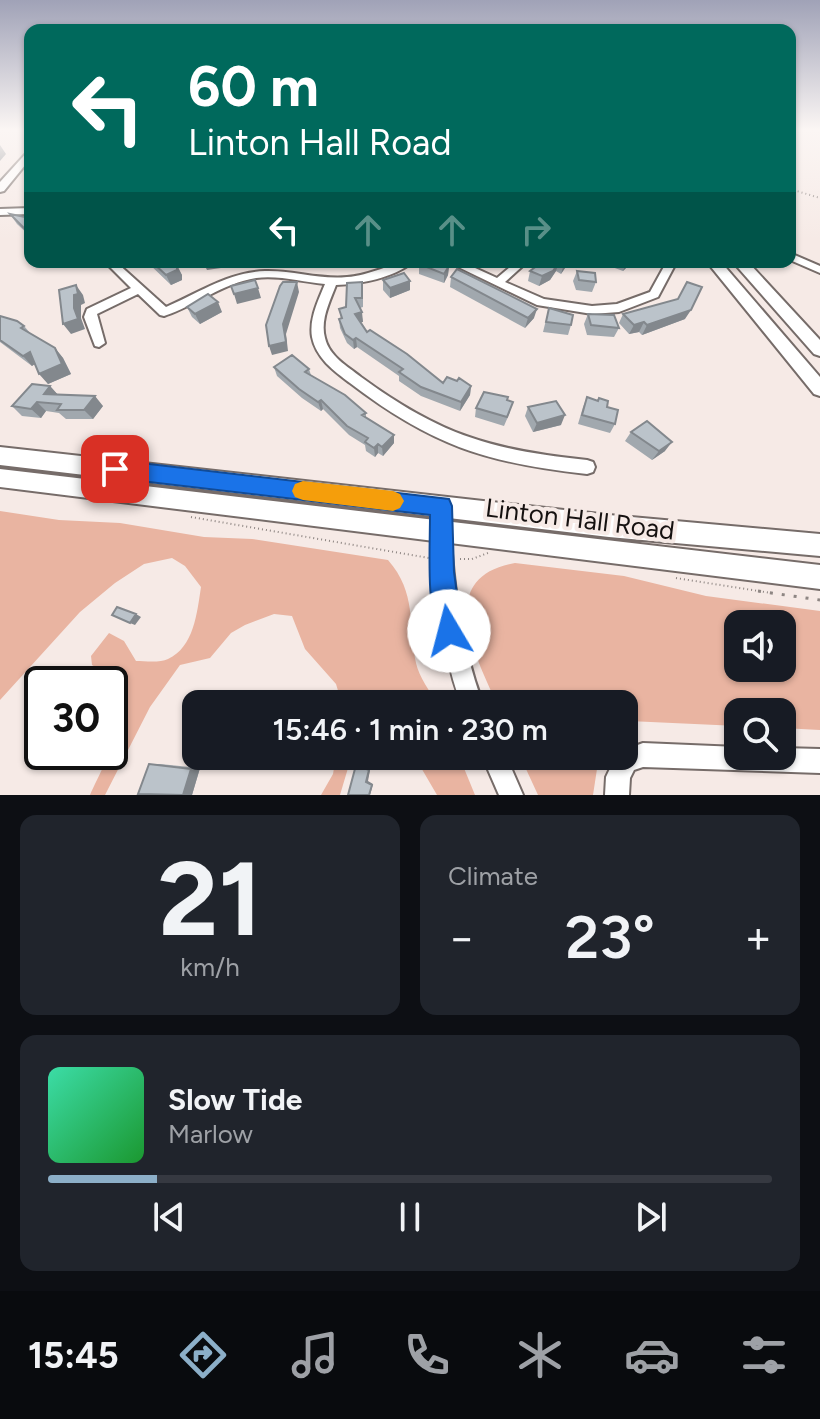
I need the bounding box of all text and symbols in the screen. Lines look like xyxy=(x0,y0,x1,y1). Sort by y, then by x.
text: 60 m xyxy=(188,53,319,120)
icon: left xyxy=(56,56,160,160)
text: Linton Hall Road xyxy=(188,121,452,164)
icon: left xyxy=(262,208,306,252)
icon: ahead xyxy=(346,208,390,252)
icon: ahead xyxy=(430,208,474,252)
icon: right xyxy=(514,208,558,252)
pin xyxy=(81,435,149,503)
icon: arrive xyxy=(93,447,137,491)
street label: Linton Hall Road xyxy=(484,492,676,546)
position arrow xyxy=(407,589,491,673)
map controls xyxy=(724,610,796,770)
button: sound xyxy=(724,610,796,682)
speed limit sign: 30 xyxy=(24,666,128,770)
button: search xyxy=(724,698,796,770)
text: 15:46 · 1 min · 230 m xyxy=(272,711,548,748)
text: 21 xyxy=(158,836,262,961)
text: Climate xyxy=(448,860,538,892)
text: 23° xyxy=(565,901,655,973)
text: − xyxy=(448,911,475,964)
text: + xyxy=(745,911,772,964)
text: km/h xyxy=(180,951,240,983)
text: Slow Tide xyxy=(168,1081,302,1118)
text: Marlow xyxy=(168,1118,253,1150)
icon: previous xyxy=(147,1195,191,1239)
icon: pause xyxy=(388,1195,432,1239)
icon: next xyxy=(629,1195,673,1239)
icon: directions xyxy=(175,1327,231,1383)
icon: music xyxy=(287,1327,343,1383)
icon: phone xyxy=(399,1327,455,1383)
icon: climate xyxy=(512,1327,568,1383)
icon: car xyxy=(624,1327,680,1383)
icon: filters xyxy=(736,1327,792,1383)
text: 15:45 xyxy=(28,1334,119,1377)

